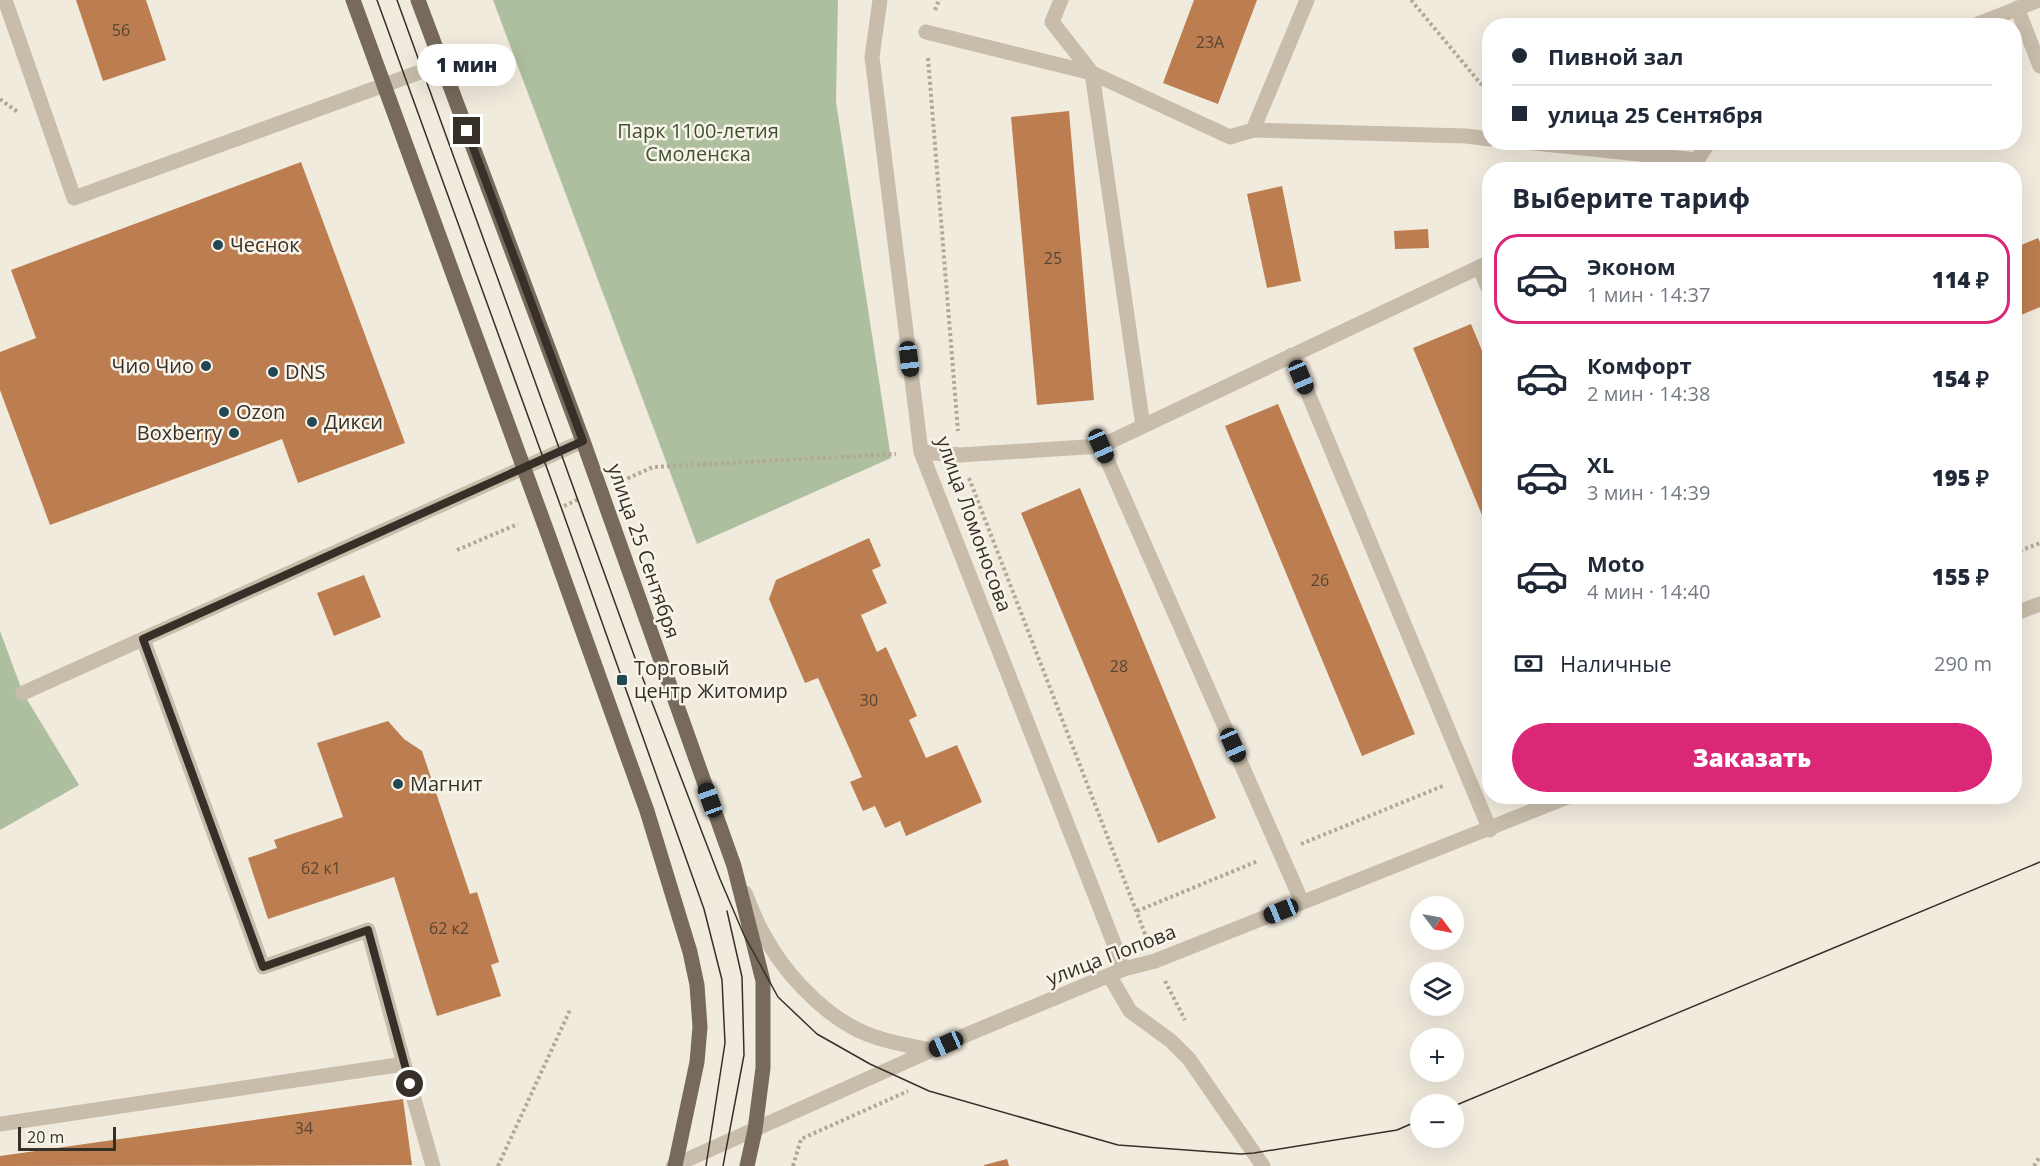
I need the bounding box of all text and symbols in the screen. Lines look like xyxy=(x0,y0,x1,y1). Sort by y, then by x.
house number: 56 xyxy=(112,19,130,41)
house number: 23А xyxy=(1196,31,1225,53)
text: Пивной зал xyxy=(1548,41,1684,71)
callout: 1 мин xyxy=(418,44,516,86)
text: 1 мин xyxy=(436,51,497,78)
text: улица 25 Сентября xyxy=(1548,99,1763,129)
route end xyxy=(453,117,480,144)
park label: Парк 1100-летия Смоленска xyxy=(617,117,779,167)
text: Выберите тариф xyxy=(1512,179,1750,216)
place label: Чеснок xyxy=(230,231,300,258)
marker: Чеснок xyxy=(211,238,225,252)
house number: 25 xyxy=(1044,247,1062,269)
text: Эконом xyxy=(1587,251,1676,281)
icon: car xyxy=(1515,252,1569,306)
text: 114 ₽ xyxy=(1932,264,1989,294)
text: 1 мин · 14:37 xyxy=(1587,281,1710,308)
car xyxy=(898,340,920,378)
text: Комфорт xyxy=(1587,350,1692,380)
icon: car xyxy=(1515,351,1569,405)
place label: Чио Чио xyxy=(112,352,194,379)
car xyxy=(1286,357,1316,397)
place label: DNS xyxy=(285,358,326,385)
marker: Чио Чио xyxy=(199,359,213,373)
text: 154 ₽ xyxy=(1932,363,1989,393)
marker: DNS xyxy=(266,365,280,379)
text: 2 мин · 14:38 xyxy=(1587,380,1710,407)
place label: Ozon xyxy=(236,398,285,425)
marker: Ozon xyxy=(217,405,231,419)
place label: Дикси xyxy=(324,408,383,435)
marker: Дикси xyxy=(305,415,319,429)
place label: Boxberry xyxy=(137,419,223,446)
marker: Boxberry xyxy=(227,426,241,440)
car xyxy=(1085,426,1117,466)
street label: улица Ломоносова xyxy=(930,432,1019,615)
text: XL xyxy=(1587,449,1614,479)
icon: car xyxy=(1515,450,1569,504)
street label: улица 25 Сентября xyxy=(602,460,687,642)
text: 195 ₽ xyxy=(1932,462,1989,492)
text: 3 мин · 14:39 xyxy=(1587,479,1710,506)
text: Moto xyxy=(1587,548,1645,578)
icon: car xyxy=(1515,549,1569,603)
text: 155 ₽ xyxy=(1932,561,1989,591)
house number: 26 xyxy=(1311,569,1329,591)
text: 4 мин · 14:40 xyxy=(1587,578,1710,605)
icon: cash xyxy=(1512,647,1545,680)
text: Наличные xyxy=(1560,648,1672,678)
text: 290 m xyxy=(1934,650,1992,677)
place label: Торговый центр Житомир xyxy=(634,654,788,704)
house number: 28 xyxy=(1110,655,1128,677)
marker: Торговый центр Житомир xyxy=(615,673,629,687)
house number: 30 xyxy=(860,689,878,711)
button: Заказать xyxy=(1512,723,1992,792)
car xyxy=(1217,725,1249,765)
place label: Магнит xyxy=(410,770,483,797)
marker: Магнит xyxy=(391,777,405,791)
car xyxy=(695,780,725,820)
house number: 62 к1 xyxy=(301,857,341,879)
car xyxy=(1261,896,1301,926)
north arrow xyxy=(1410,896,1464,950)
map controls xyxy=(1410,896,1464,1148)
house number: 62 к2 xyxy=(429,917,469,939)
street label: улица Попова xyxy=(1042,917,1179,992)
button: layers xyxy=(1410,962,1464,1016)
car xyxy=(926,1028,966,1060)
button: + xyxy=(1410,1028,1464,1082)
route start xyxy=(396,1070,423,1097)
button: − xyxy=(1410,1094,1464,1148)
house number: 34 xyxy=(295,1117,313,1139)
scale bar xyxy=(18,1124,116,1152)
text: 20 m xyxy=(27,1126,64,1148)

